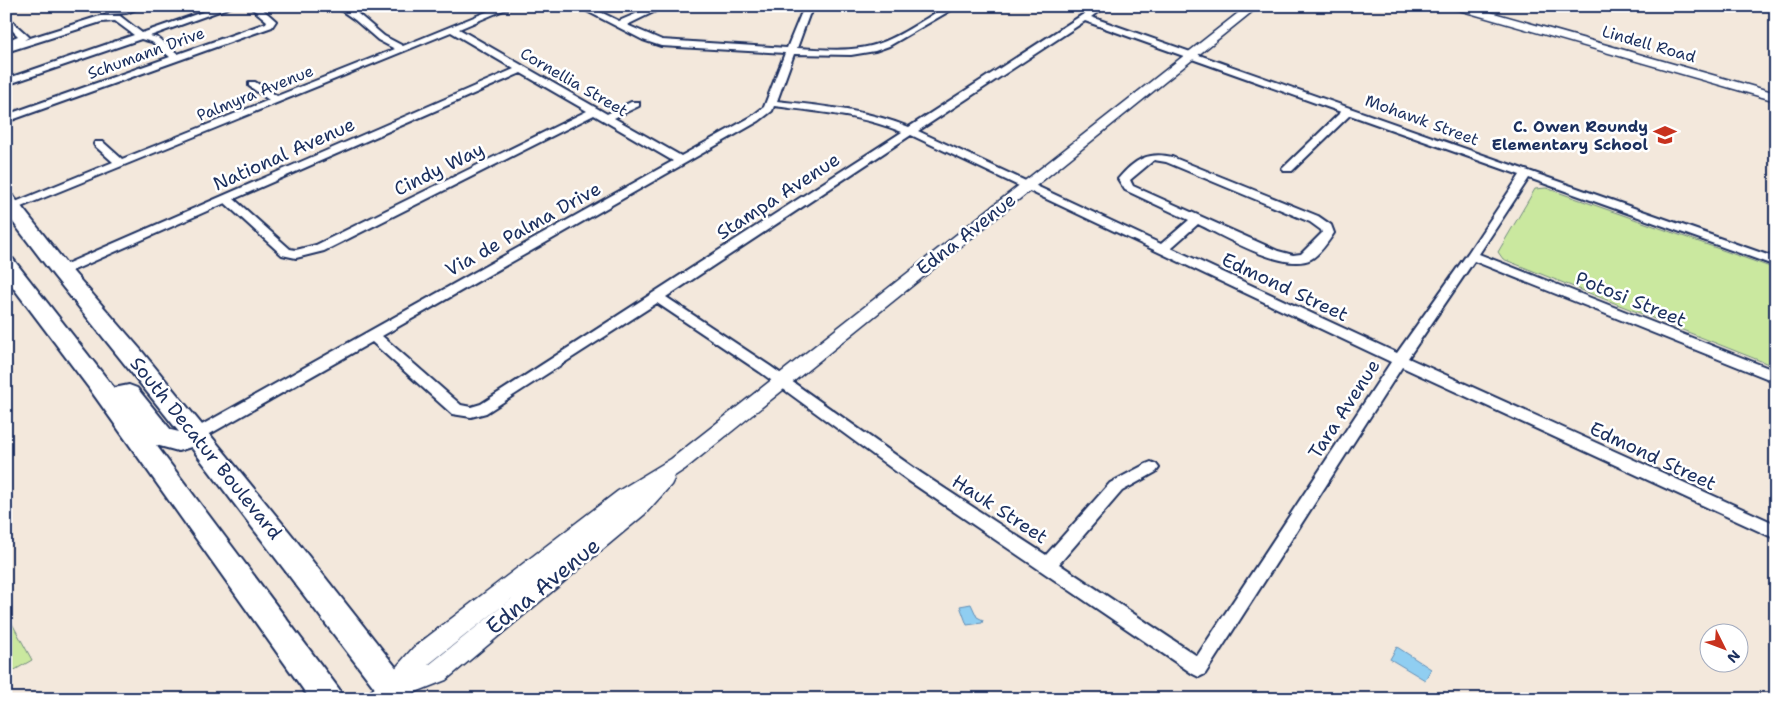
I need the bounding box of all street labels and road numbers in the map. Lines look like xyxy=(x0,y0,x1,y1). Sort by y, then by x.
street label: Lindell Road xyxy=(1600,21,1698,67)
street label: Schumann Drive xyxy=(84,22,208,84)
street label: Cornellia Street xyxy=(516,43,632,121)
street label: Palmyra Avenue xyxy=(194,60,316,126)
street label: Mohawk Street xyxy=(1362,90,1482,150)
street label: National Avenue xyxy=(209,111,359,197)
street label: Cindy Way xyxy=(390,136,488,202)
street label: Stampa Avenue xyxy=(711,147,845,245)
street label: Via de Palma Drive xyxy=(441,176,605,282)
street label: Edna Avenue xyxy=(911,187,1021,281)
street label: Edmond Street xyxy=(1218,247,1352,327)
street label: Potosi Street xyxy=(1572,265,1690,333)
street label: South Decatur Boulevard xyxy=(124,351,288,545)
street label: Tara Avenue xyxy=(1302,354,1386,464)
street label: Edmond Street xyxy=(1586,416,1720,496)
street label: Hauk Street xyxy=(947,469,1053,549)
street label: Edna Avenue xyxy=(480,531,606,641)

